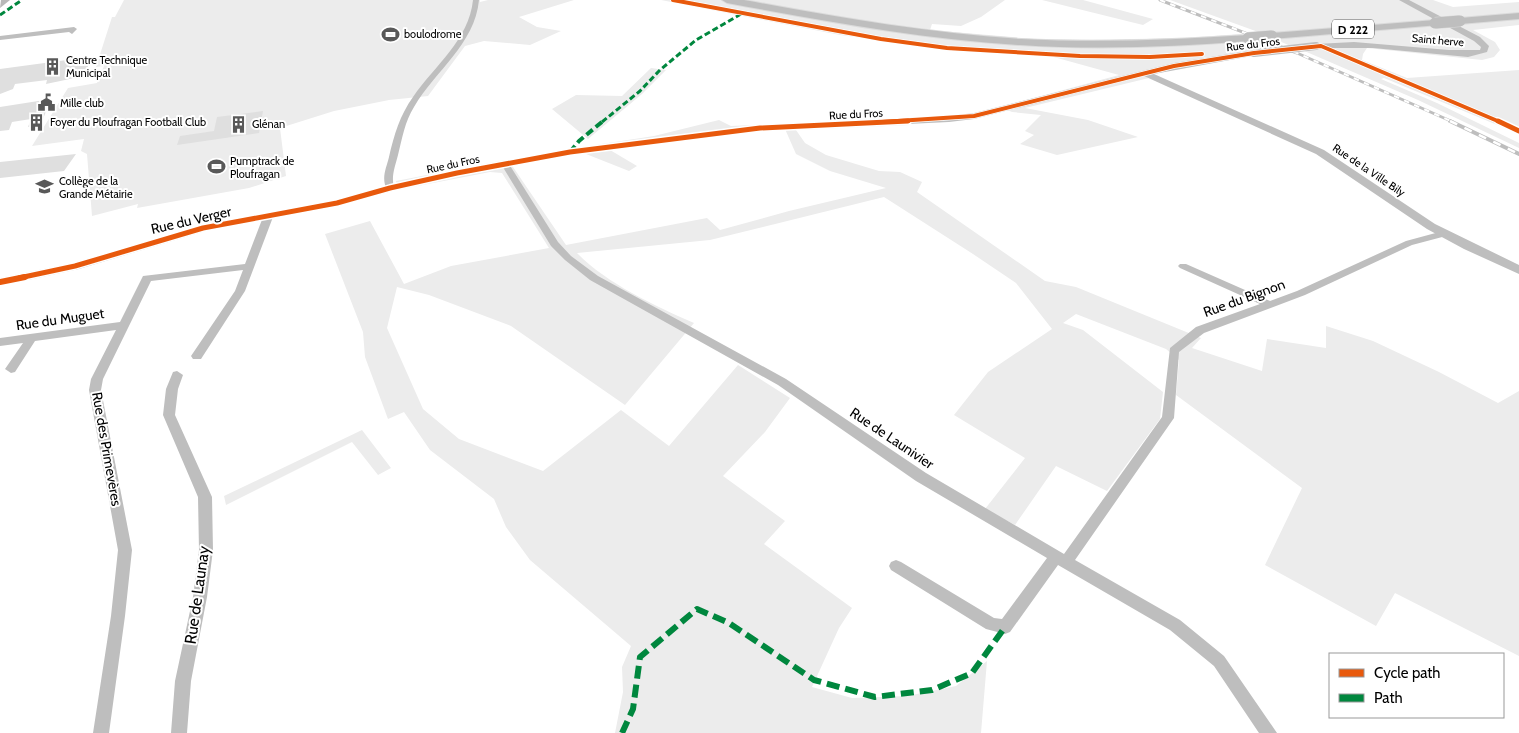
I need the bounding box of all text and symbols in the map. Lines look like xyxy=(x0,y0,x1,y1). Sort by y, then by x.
road number: D 222 xyxy=(1332,20,1374,38)
sports icon: boulodrome xyxy=(380,24,400,44)
place label: boulodrome xyxy=(404,27,462,41)
street label: Saint herve xyxy=(1411,31,1465,49)
street label: Rue du Fros xyxy=(1225,34,1281,54)
place label: Centre Technique Municipal xyxy=(66,53,147,80)
building icon: Centre Technique Municipal xyxy=(42,56,62,76)
public building icon: Mille club xyxy=(36,93,56,113)
place label: Mille club xyxy=(60,96,104,110)
street label: Rue du Fros xyxy=(829,106,884,122)
building icon: Foyer du Ploufragan Football Club xyxy=(26,112,46,132)
building icon: Glénan xyxy=(228,114,248,134)
place label: Foyer du Ploufragan Football Club xyxy=(50,115,206,129)
place label: Glénan xyxy=(252,117,285,131)
street label: Rue de la Ville Bily xyxy=(1330,141,1408,200)
street label: Rue du Fros xyxy=(425,151,481,176)
place label: Pumptrack de Ploufragan xyxy=(230,154,295,181)
sports icon: Pumptrack de Ploufragan xyxy=(206,157,226,177)
place label: Collège de la Grande Métairie xyxy=(59,174,133,201)
school or university icon: Collège de la Grande Métairie xyxy=(35,177,55,197)
street label: Rue du Verger xyxy=(149,202,234,238)
street label: Rue du Bignon xyxy=(1201,275,1288,321)
street label: Rue du Muguet xyxy=(15,304,106,334)
street label: Rue des Primevères xyxy=(88,390,126,508)
street label: Rue de Launivier xyxy=(847,403,938,473)
street label: Rue de Launay xyxy=(181,545,213,645)
legend xyxy=(1329,653,1504,718)
text: Cycle path xyxy=(1374,664,1440,682)
text: Path xyxy=(1374,689,1403,707)

